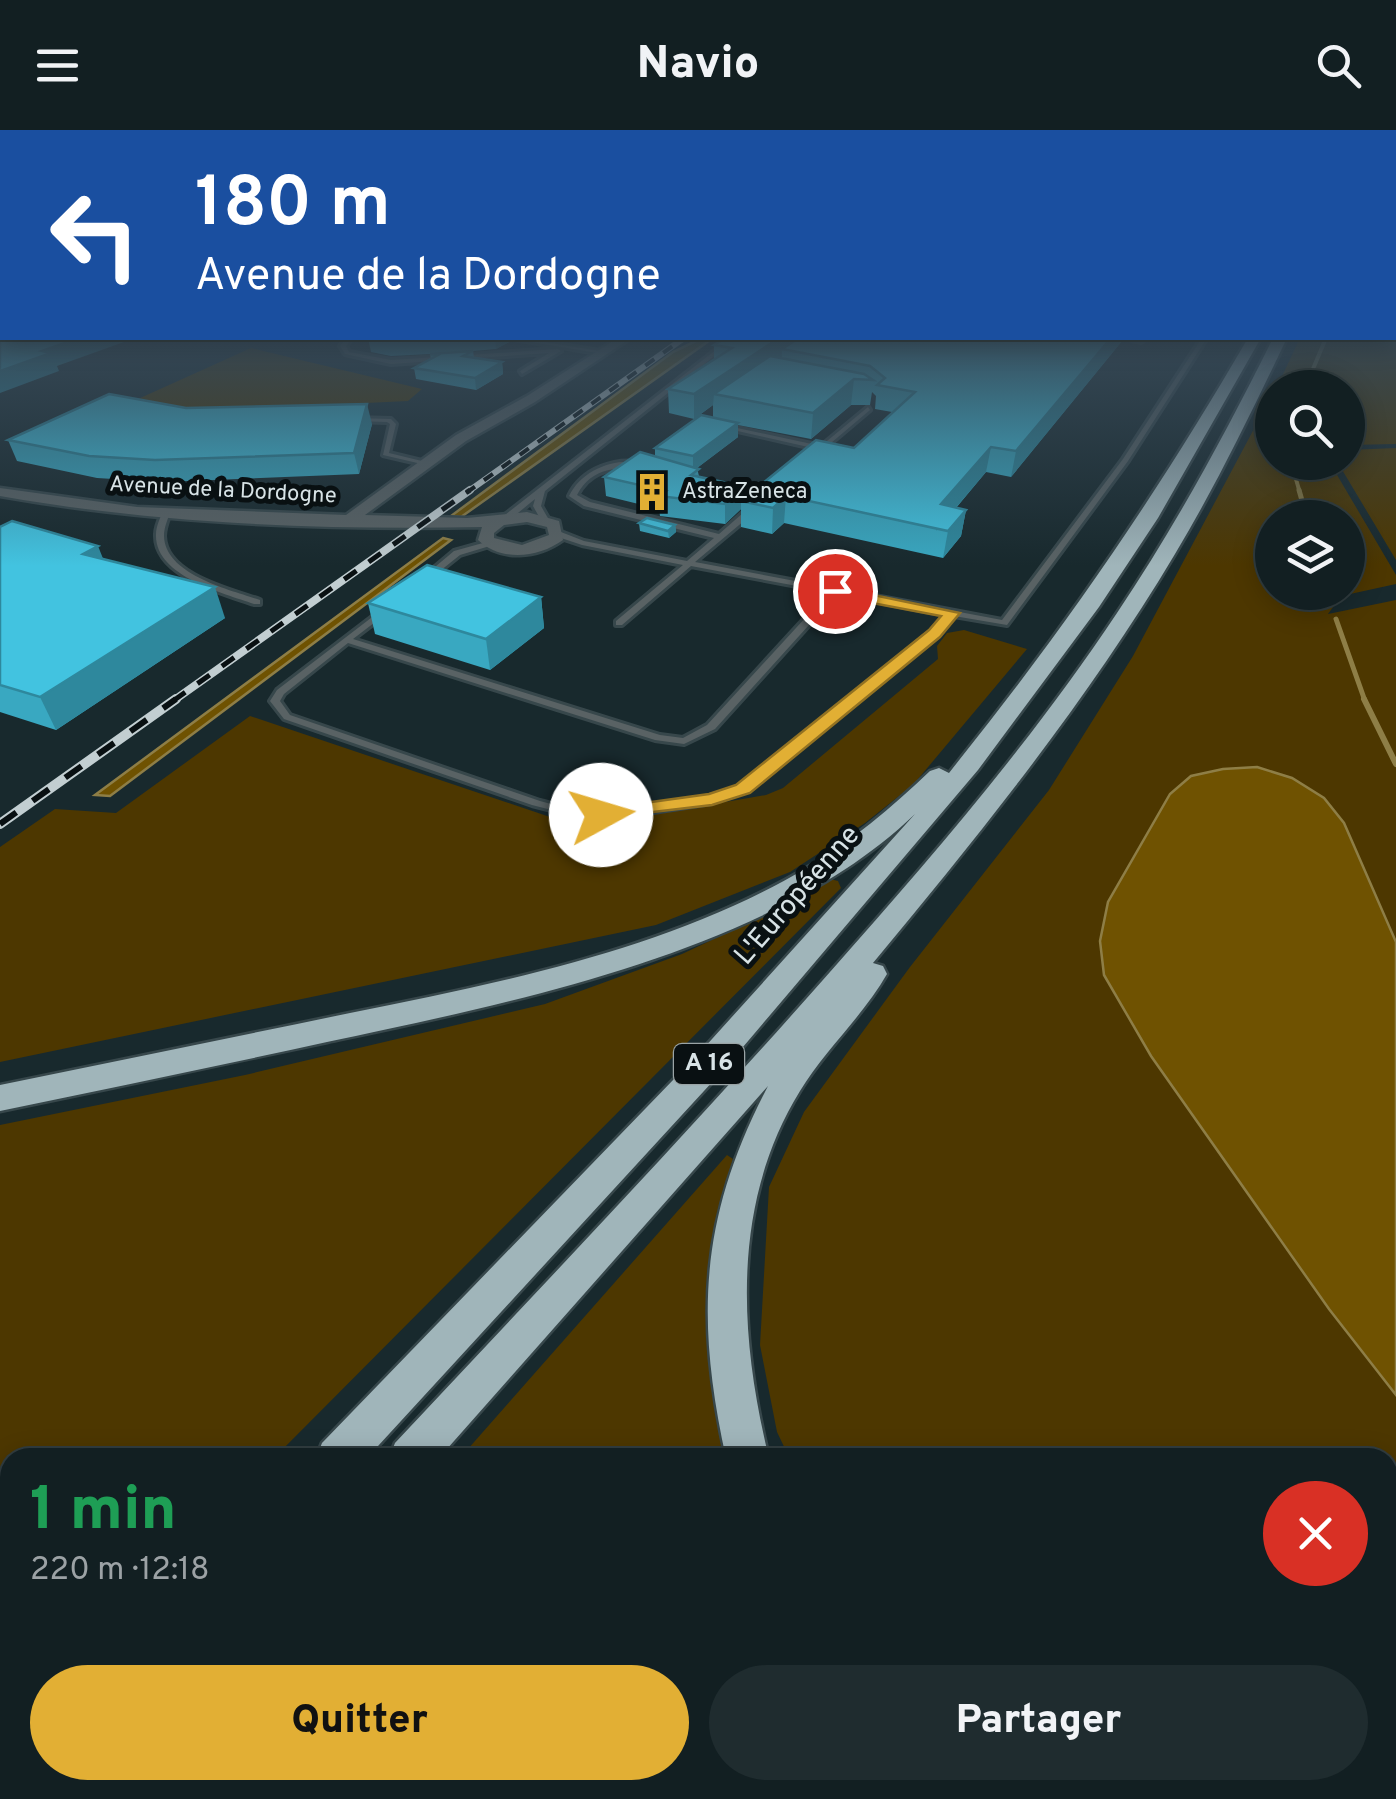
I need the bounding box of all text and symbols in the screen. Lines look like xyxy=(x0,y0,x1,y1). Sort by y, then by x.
text: Navio xyxy=(637,37,759,94)
icon: menu xyxy=(30,38,85,93)
icon: search xyxy=(1311,38,1366,93)
text: 180 m xyxy=(195,162,391,251)
icon: left xyxy=(30,170,160,300)
text: Avenue de la Dordogne xyxy=(195,249,661,306)
map controls xyxy=(1255,370,1365,610)
button: search xyxy=(1255,370,1365,480)
building icon: AstraZeneca xyxy=(631,471,673,513)
street label: Avenue de la Dordogne xyxy=(109,472,337,510)
place label: AstraZeneca xyxy=(682,479,807,506)
button: layers xyxy=(1255,500,1365,610)
pin xyxy=(793,549,878,634)
icon: arrive xyxy=(808,564,863,619)
position arrow xyxy=(549,763,653,867)
street label: L'Européenne xyxy=(727,818,869,974)
road number: A 16 xyxy=(674,1044,744,1084)
text: 1 min xyxy=(30,1475,177,1551)
button: close xyxy=(1263,1481,1368,1586)
text: 220 m · 12:18 xyxy=(30,1551,210,1591)
button: Quitter xyxy=(30,1665,689,1780)
button: Partager xyxy=(709,1665,1368,1780)

